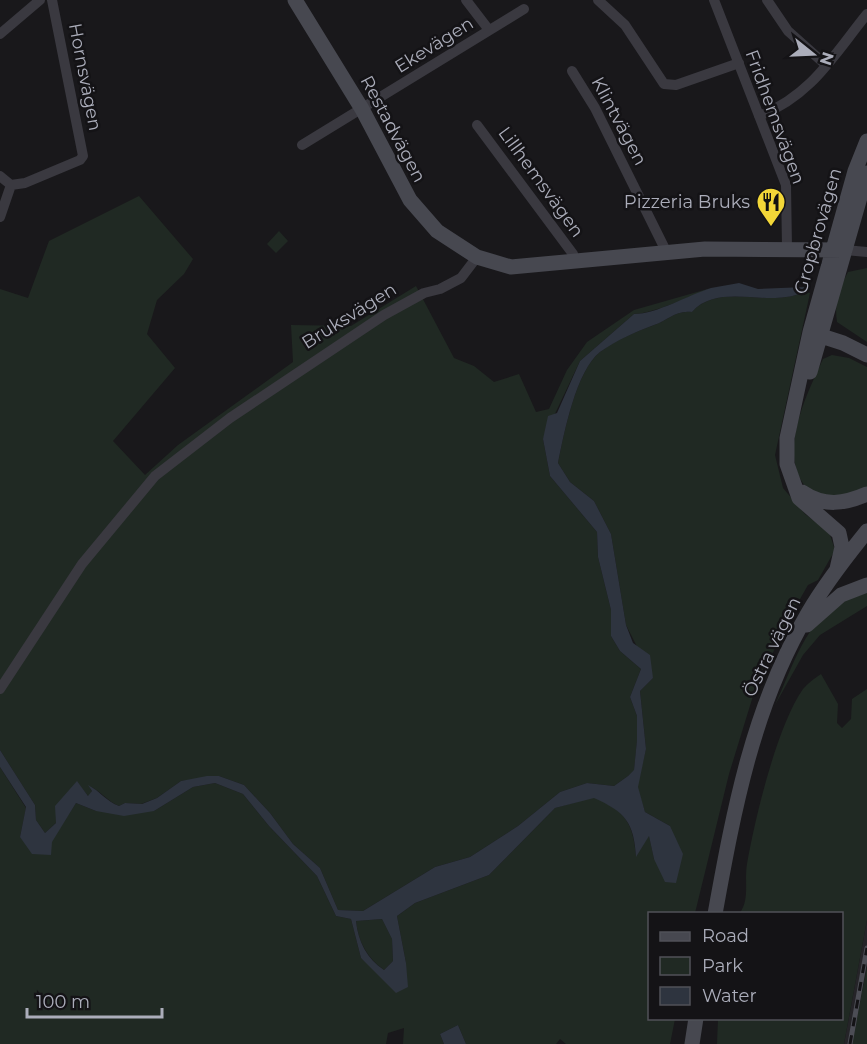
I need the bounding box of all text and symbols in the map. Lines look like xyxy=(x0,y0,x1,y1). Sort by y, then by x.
street label: Ekevägen xyxy=(391,12,477,78)
street label: Hornsvägen xyxy=(64,21,106,133)
north arrow xyxy=(783,24,843,84)
street label: Fridhemsvägen xyxy=(740,47,810,187)
text: N xyxy=(816,49,838,68)
street label: Restadvägen xyxy=(356,72,430,186)
street label: Klintvägen xyxy=(586,73,652,169)
street label: Lillhemsvägen xyxy=(494,122,588,242)
street label: Gropbrovägen xyxy=(790,165,846,297)
restaurant icon: Pizzeria Bruks xyxy=(755,186,787,228)
place label: Pizzeria Bruks xyxy=(624,191,750,213)
street label: Bruksvägen xyxy=(298,278,400,354)
street label: Östra vägen xyxy=(738,593,806,701)
legend xyxy=(648,912,843,1020)
text: Road xyxy=(702,925,749,947)
text: Park xyxy=(702,955,743,977)
scale bar xyxy=(27,981,162,1019)
text: Water xyxy=(702,985,757,1007)
text: 100 m xyxy=(36,991,90,1013)

